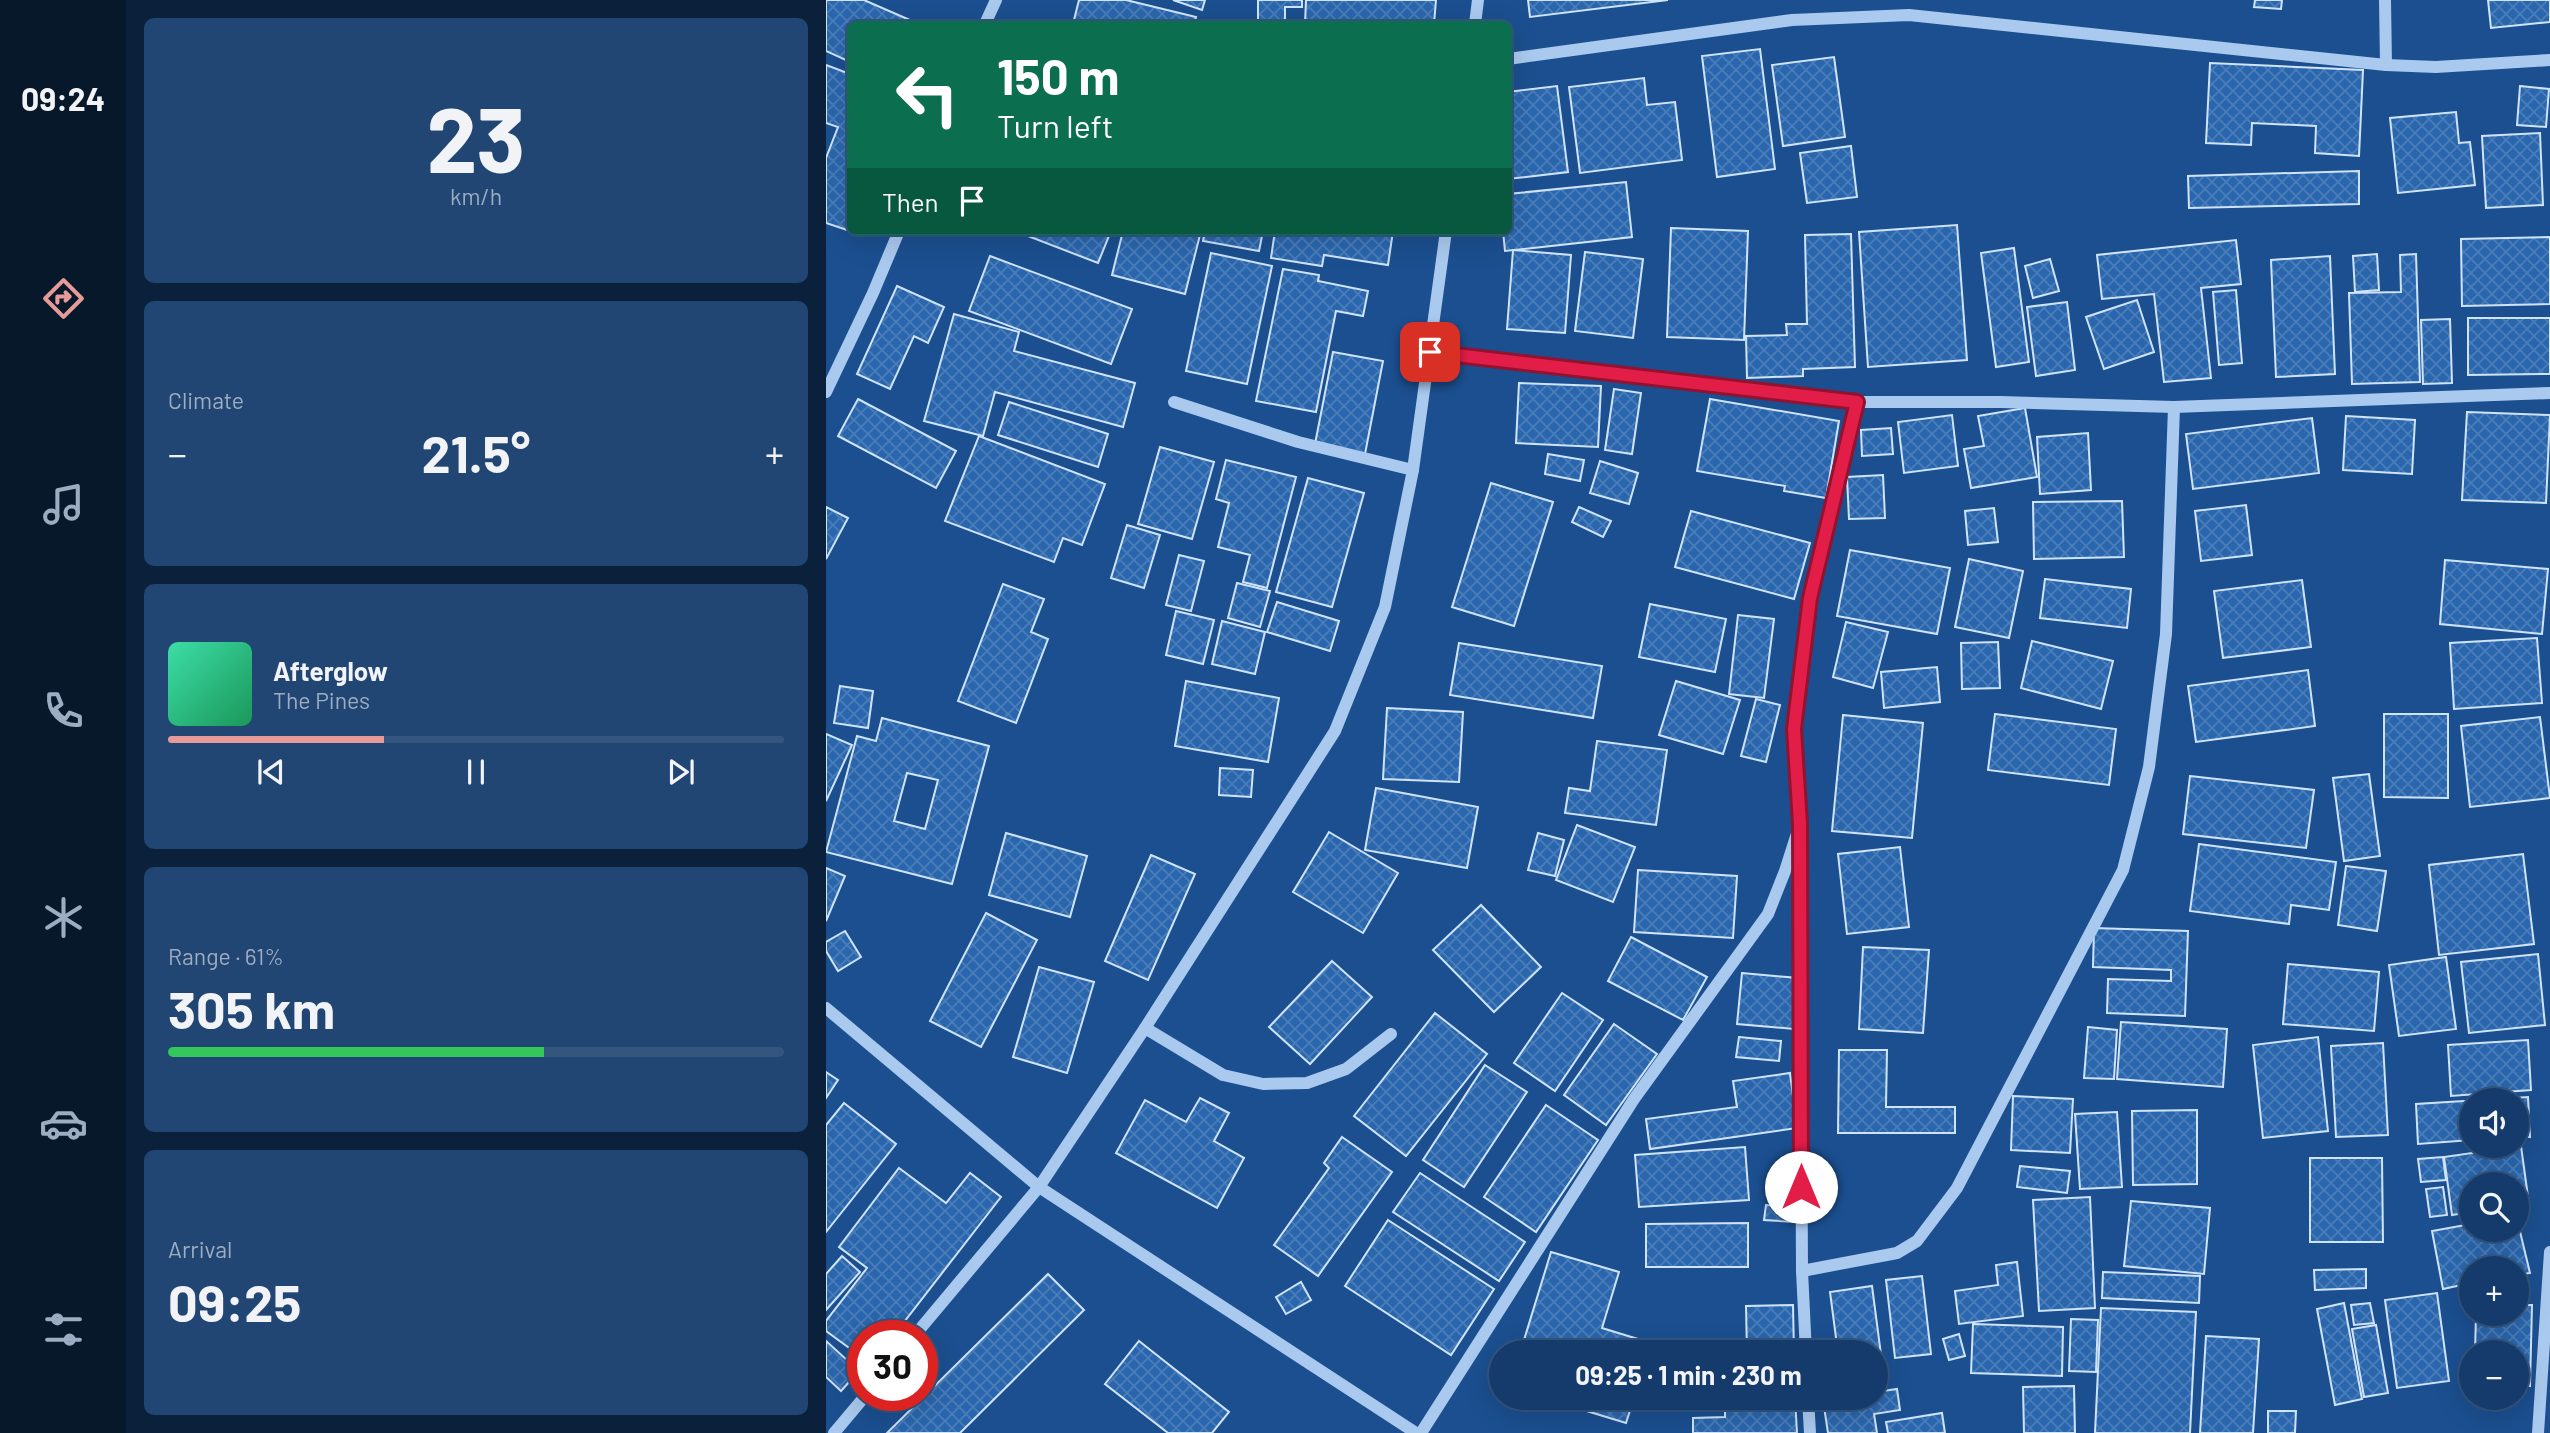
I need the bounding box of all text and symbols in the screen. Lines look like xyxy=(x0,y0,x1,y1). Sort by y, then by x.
text: 150 m xyxy=(997,46,1119,105)
icon: left xyxy=(882,49,973,140)
text: 09:24 xyxy=(21,79,105,117)
text: 23 xyxy=(427,82,525,191)
text: Turn left xyxy=(997,106,1114,144)
text: km/h xyxy=(450,182,502,210)
icon: arrive xyxy=(953,182,991,220)
text: Then xyxy=(882,186,939,217)
icon: directions xyxy=(39,274,88,323)
pin xyxy=(1400,322,1460,382)
icon: arrive xyxy=(1411,333,1449,371)
text: Climate xyxy=(168,386,244,414)
text: 21.5° xyxy=(422,421,530,483)
text: − xyxy=(168,430,187,476)
text: + xyxy=(765,430,784,476)
icon: music xyxy=(39,480,88,529)
text: Afterglow xyxy=(273,655,388,686)
icon: phone xyxy=(39,686,88,735)
text: The Pines xyxy=(273,686,370,714)
icon: previous xyxy=(252,753,290,791)
icon: pause xyxy=(457,753,495,791)
icon: next xyxy=(662,753,700,791)
icon: climate xyxy=(39,893,88,942)
text: Range · 61% xyxy=(168,942,284,970)
text: 305 km xyxy=(168,977,335,1039)
map controls xyxy=(2459,1088,2529,1410)
button: sound xyxy=(2459,1088,2529,1158)
icon: car xyxy=(39,1099,88,1148)
position arrow xyxy=(1764,1150,1838,1224)
button: search xyxy=(2459,1172,2529,1242)
text: Arrival xyxy=(168,1235,232,1263)
button: + xyxy=(2459,1256,2529,1326)
text: 09:25 xyxy=(168,1270,301,1332)
icon: filters xyxy=(39,1305,88,1354)
speed limit sign: 30 xyxy=(847,1320,938,1411)
button: − xyxy=(2459,1340,2529,1410)
text: 09:25 · 1 min · 230 m xyxy=(1575,1359,1802,1390)

